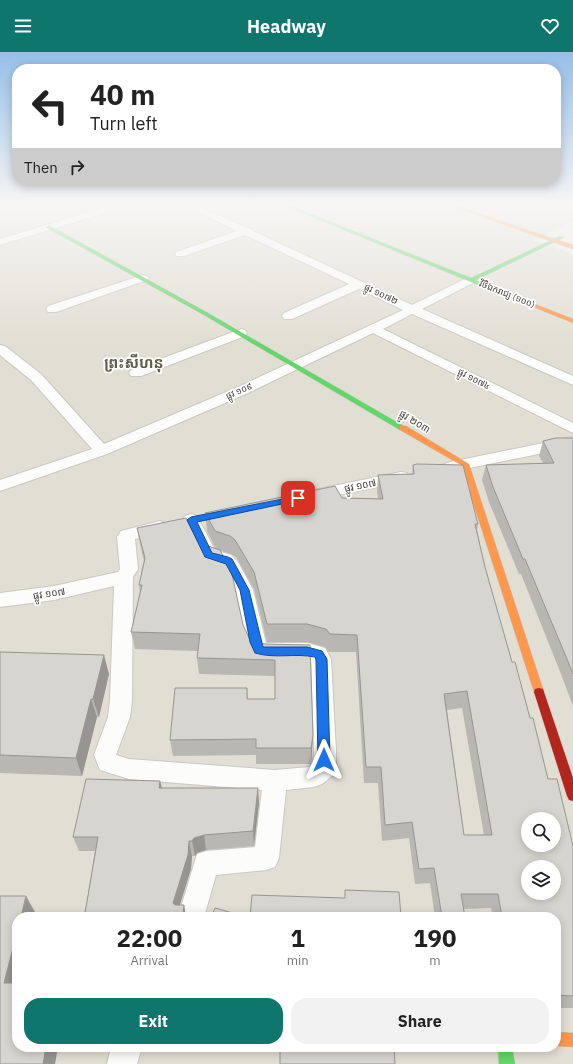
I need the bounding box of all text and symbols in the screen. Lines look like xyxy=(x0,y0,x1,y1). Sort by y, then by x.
icon: menu xyxy=(12,15,34,37)
text: Headway xyxy=(247,15,326,38)
icon: heart xyxy=(539,15,561,37)
text: 40 m xyxy=(90,76,155,113)
icon: left xyxy=(24,80,76,132)
text: Turn left xyxy=(90,112,158,135)
icon: right xyxy=(66,156,88,178)
text: Then xyxy=(24,158,58,177)
street label: វិថីឯករាជ្យ (១០០) xyxy=(477,277,537,311)
street label: ផ្លូវ ១០៧២ xyxy=(361,281,400,309)
district label: ព្រះសីហនុ xyxy=(104,353,164,373)
street label: ផ្លូវ ១០៧៤ xyxy=(455,366,492,394)
street label: ផ្លូវ ១០៩ xyxy=(224,380,255,404)
street label: ផ្លូវ ២០៣ xyxy=(395,407,433,438)
street label: ផ្លូវ ១០៧ xyxy=(343,476,378,498)
pin xyxy=(281,481,315,515)
icon: arrive xyxy=(287,487,309,509)
street label: ផ្លូវ ១០៧ xyxy=(32,585,67,605)
position arrow xyxy=(303,739,345,781)
map controls xyxy=(521,812,561,900)
button: search xyxy=(521,812,561,852)
button: layers xyxy=(521,860,561,900)
text: 22:00 xyxy=(117,922,182,954)
text: 1 xyxy=(290,922,305,954)
text: 190 xyxy=(413,922,456,954)
text: Arrival xyxy=(130,952,168,969)
text: min xyxy=(287,952,309,969)
text: m xyxy=(429,952,440,969)
button: Exit xyxy=(24,998,283,1044)
button: Share xyxy=(291,998,549,1044)

